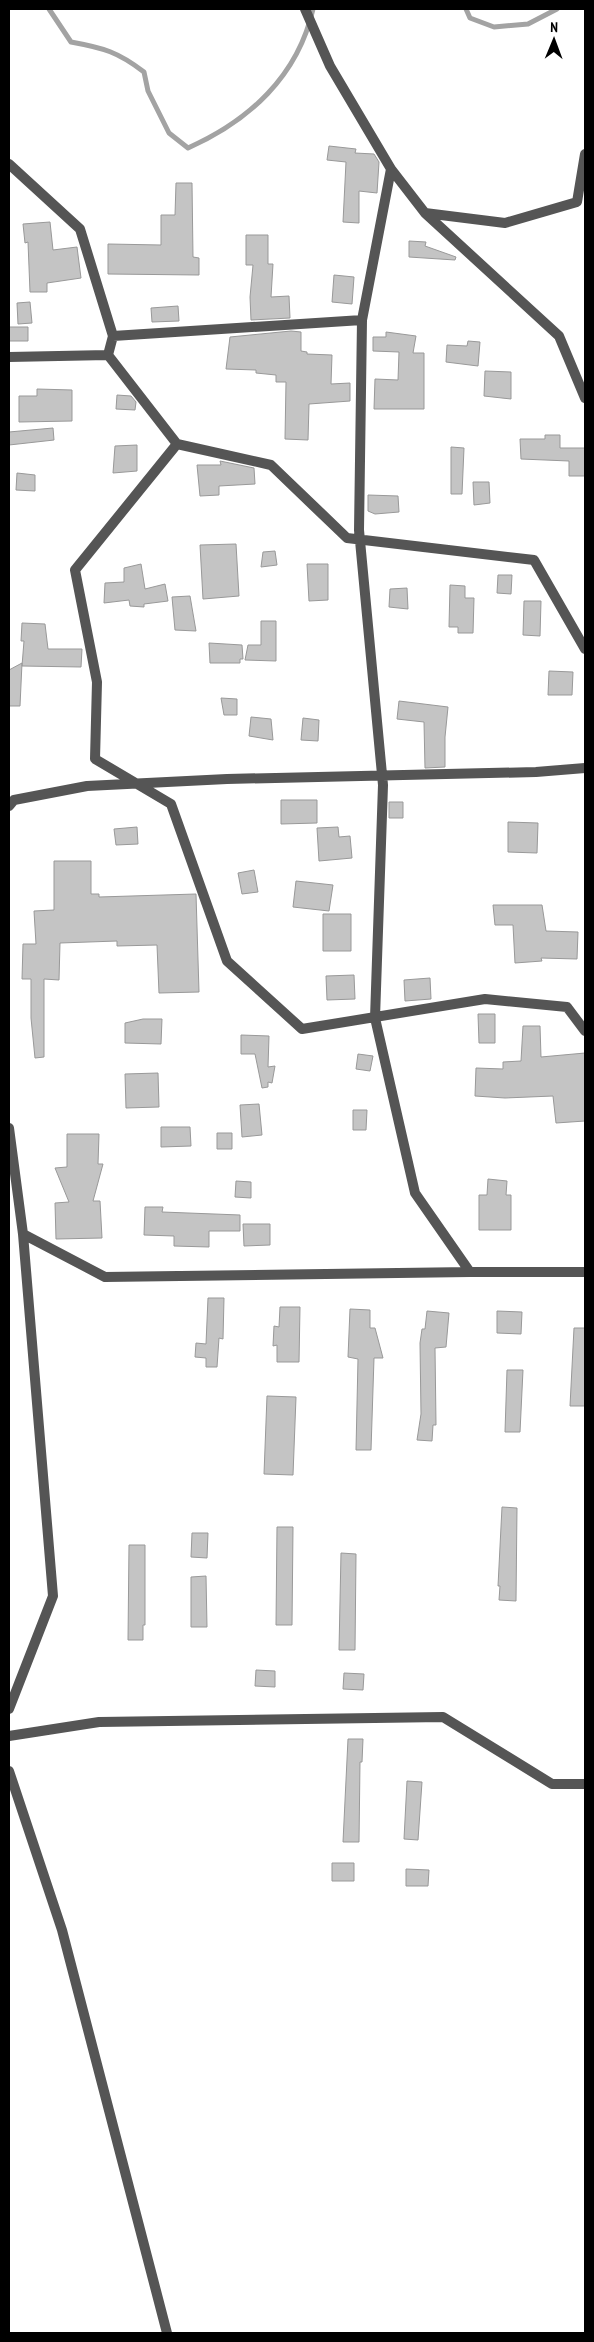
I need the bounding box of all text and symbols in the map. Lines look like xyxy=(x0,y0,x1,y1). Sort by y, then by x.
north arrow xyxy=(529,15,579,65)
text: N xyxy=(550,18,558,36)

